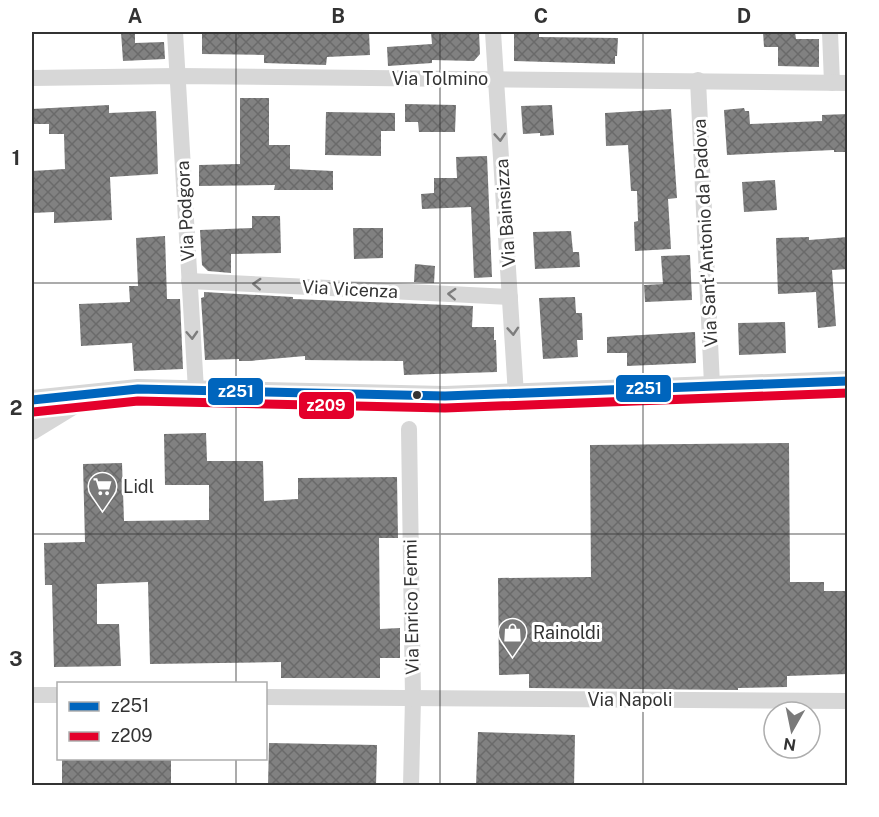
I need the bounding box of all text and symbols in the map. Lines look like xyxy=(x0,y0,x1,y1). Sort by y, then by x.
text: A xyxy=(128,4,142,28)
text: B xyxy=(331,4,345,28)
text: C xyxy=(534,4,548,28)
text: D xyxy=(737,4,751,28)
street label: Via Tolmino xyxy=(392,68,488,89)
street label: Via Sant'Antonio da Padova xyxy=(689,118,721,348)
one-way arrow xyxy=(493,132,506,141)
text: 1 xyxy=(12,146,20,170)
street label: Via Bainsizza xyxy=(491,158,519,268)
street label: Via Podgora xyxy=(172,160,198,262)
street label: Via Vicenza xyxy=(302,276,398,302)
one-way arrow xyxy=(253,278,262,291)
one-way arrow xyxy=(447,287,456,300)
one-way arrow xyxy=(506,327,519,336)
one-way arrow xyxy=(186,331,199,340)
line badge: z251 xyxy=(615,374,672,403)
line badge: z251 xyxy=(207,377,264,406)
text: z251 xyxy=(626,379,662,398)
text: z251 xyxy=(218,382,254,401)
unlabelled marker xyxy=(411,389,423,401)
line badge: z209 xyxy=(298,391,355,420)
text: 2 xyxy=(10,396,22,420)
text: z209 xyxy=(307,396,345,415)
supermarket icon: Lidl xyxy=(86,470,118,512)
place label: Lidl xyxy=(123,476,154,497)
street label: Via Enrico Fermi xyxy=(399,539,423,675)
shop icon: Rainoldi xyxy=(496,616,528,658)
place label: Rainoldi xyxy=(533,622,600,643)
text: 3 xyxy=(9,647,23,671)
legend xyxy=(57,682,267,760)
street label: Via Napoli xyxy=(587,689,673,710)
text: z251 xyxy=(111,695,149,716)
north arrow xyxy=(762,700,822,760)
text: z209 xyxy=(111,725,153,746)
text: N xyxy=(782,734,797,755)

